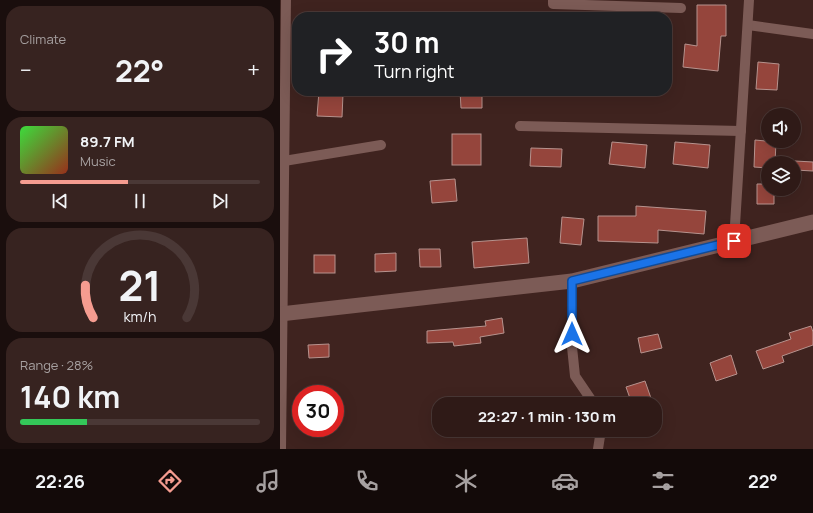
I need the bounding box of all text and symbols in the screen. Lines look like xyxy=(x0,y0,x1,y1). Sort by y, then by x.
text: 30 m xyxy=(374,23,439,61)
icon: right xyxy=(308,28,360,80)
text: Climate xyxy=(20,30,66,48)
text: 22° xyxy=(115,50,164,91)
text: − xyxy=(20,55,32,85)
text: + xyxy=(247,55,260,85)
text: Turn right xyxy=(374,59,455,83)
map controls xyxy=(761,108,801,196)
button: sound xyxy=(761,108,801,148)
text: 89.7 FM xyxy=(80,131,135,152)
text: Music xyxy=(80,152,116,170)
button: layers xyxy=(761,156,801,196)
icon: previous xyxy=(49,190,71,212)
icon: pause xyxy=(129,190,151,212)
icon: next xyxy=(209,190,231,212)
pin xyxy=(717,224,751,258)
icon: arrive xyxy=(723,230,745,252)
text: 21 xyxy=(119,257,162,313)
text: km/h xyxy=(123,306,157,325)
position arrow xyxy=(551,313,593,355)
text: Range · 28% xyxy=(20,356,93,374)
text: 140 km xyxy=(20,376,120,417)
speed limit sign: 30 xyxy=(292,385,344,437)
text: 22:27 · 1 min · 130 m xyxy=(478,406,616,427)
icon: directions xyxy=(156,467,184,495)
icon: music xyxy=(254,467,282,495)
icon: phone xyxy=(353,467,381,495)
icon: climate xyxy=(452,467,480,495)
icon: car xyxy=(551,467,579,495)
icon: filters xyxy=(649,467,677,495)
text: 22:26 xyxy=(35,469,85,493)
text: 22° xyxy=(748,469,778,493)

